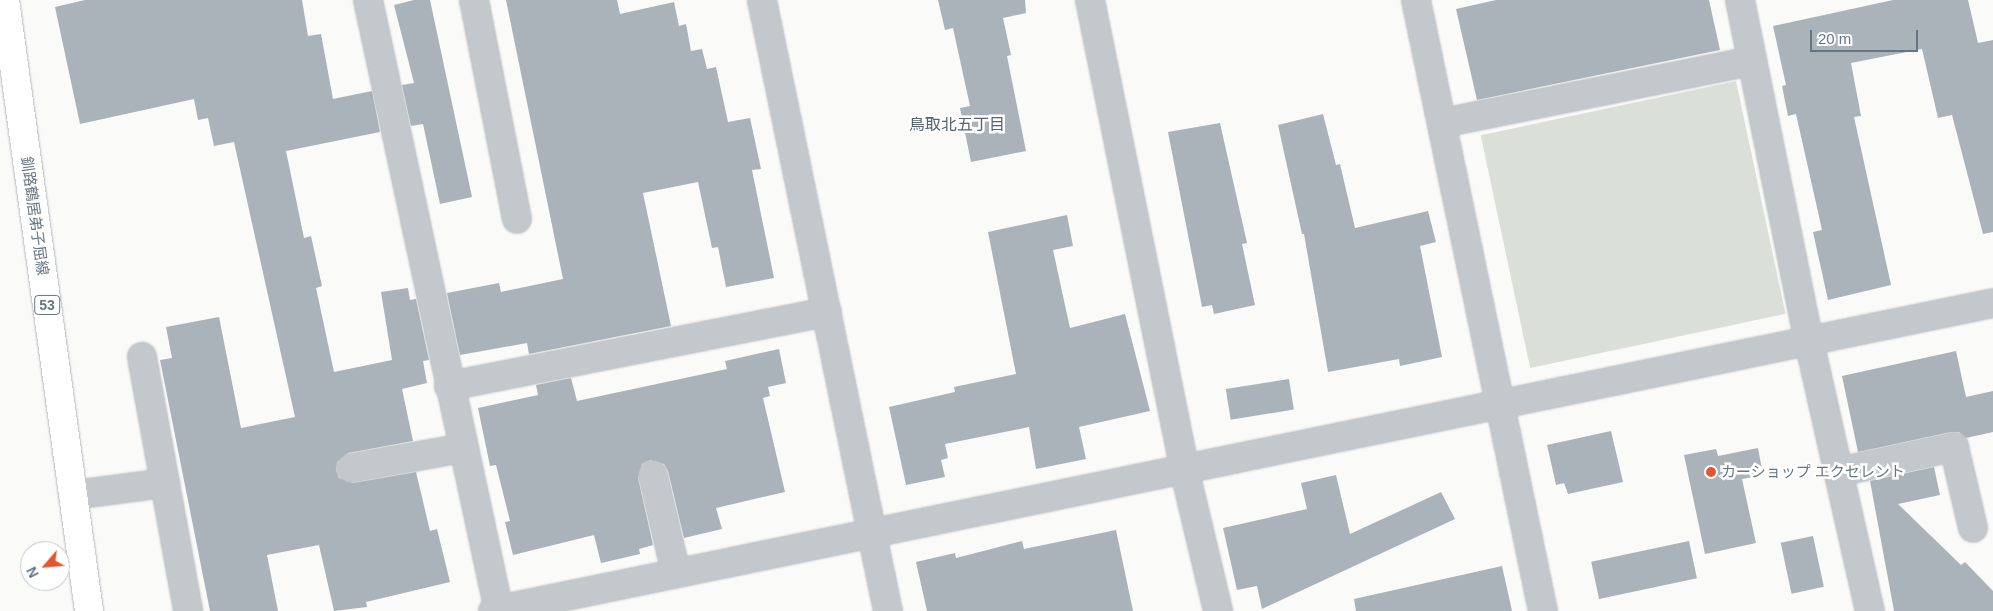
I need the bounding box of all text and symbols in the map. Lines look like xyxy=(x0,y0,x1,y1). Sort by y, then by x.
scale bar xyxy=(1813,20,1920,52)
text: 20 m xyxy=(1818,30,1851,47)
district label: 鳥取北五丁目 xyxy=(909,115,1005,135)
street label: 釧路鶴居弟子屈線 xyxy=(18,155,52,277)
road number: 53 xyxy=(33,294,61,316)
place label: カーショップ エクセレント xyxy=(1721,463,1905,481)
marker: カーショップ エクセレント xyxy=(1705,466,1717,478)
north arrow xyxy=(20,541,70,591)
text: N xyxy=(23,564,42,580)

